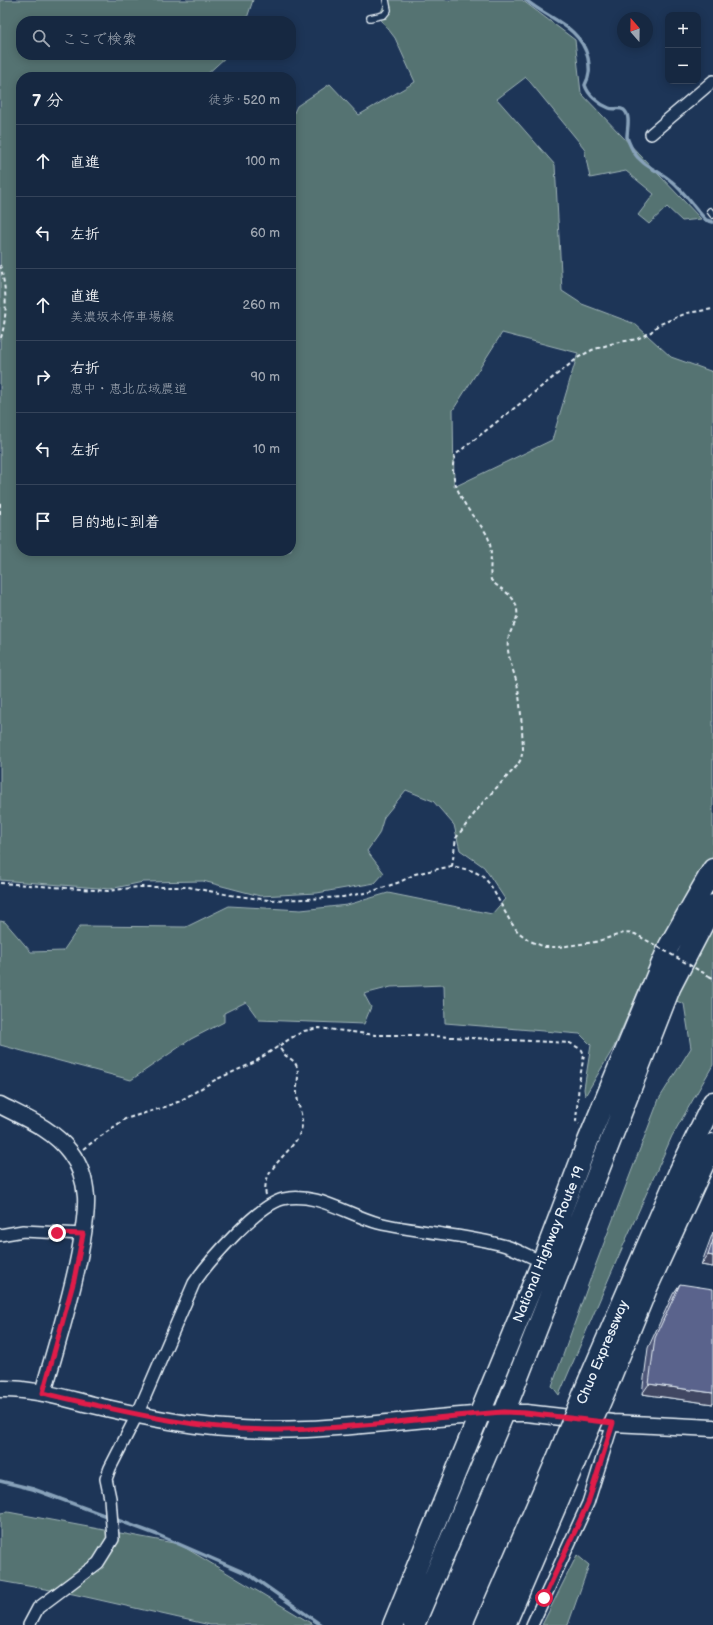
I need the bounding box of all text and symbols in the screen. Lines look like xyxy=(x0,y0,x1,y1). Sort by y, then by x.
north arrow xyxy=(617,12,653,48)
map controls xyxy=(665,12,701,84)
button: + xyxy=(665,12,701,48)
search box xyxy=(16,16,296,60)
icon: search xyxy=(30,27,52,49)
text: ここで検索 xyxy=(62,30,137,49)
button: − xyxy=(665,48,701,84)
text: 7 分 xyxy=(32,91,63,111)
text: 徒歩 · 520 m xyxy=(208,92,280,108)
icon: ahead xyxy=(32,150,54,172)
text: 直進 xyxy=(70,153,100,172)
text: 100 m xyxy=(245,153,280,169)
icon: left xyxy=(32,222,54,244)
text: 左折 xyxy=(70,225,100,244)
text: 60 m xyxy=(250,225,280,241)
text: 直進 xyxy=(70,287,100,306)
icon: ahead xyxy=(32,294,54,316)
text: 260 m xyxy=(242,297,280,313)
text: 美濃坂本停車場線 xyxy=(70,309,174,325)
text: 右折 xyxy=(70,359,100,378)
icon: right xyxy=(32,366,54,388)
text: 90 m xyxy=(251,369,280,385)
text: 恵中・恵北広域農道 xyxy=(70,381,187,397)
icon: left xyxy=(32,438,54,460)
text: 左折 xyxy=(70,441,100,460)
text: 10 m xyxy=(253,441,280,457)
icon: arrive xyxy=(32,510,54,532)
text: 目的地に到着 xyxy=(70,513,160,532)
street label: National Highway Route 19 xyxy=(509,1163,588,1325)
route end xyxy=(48,1224,66,1242)
street label: Chuo Expressway xyxy=(573,1297,632,1407)
route start xyxy=(535,1589,553,1607)

